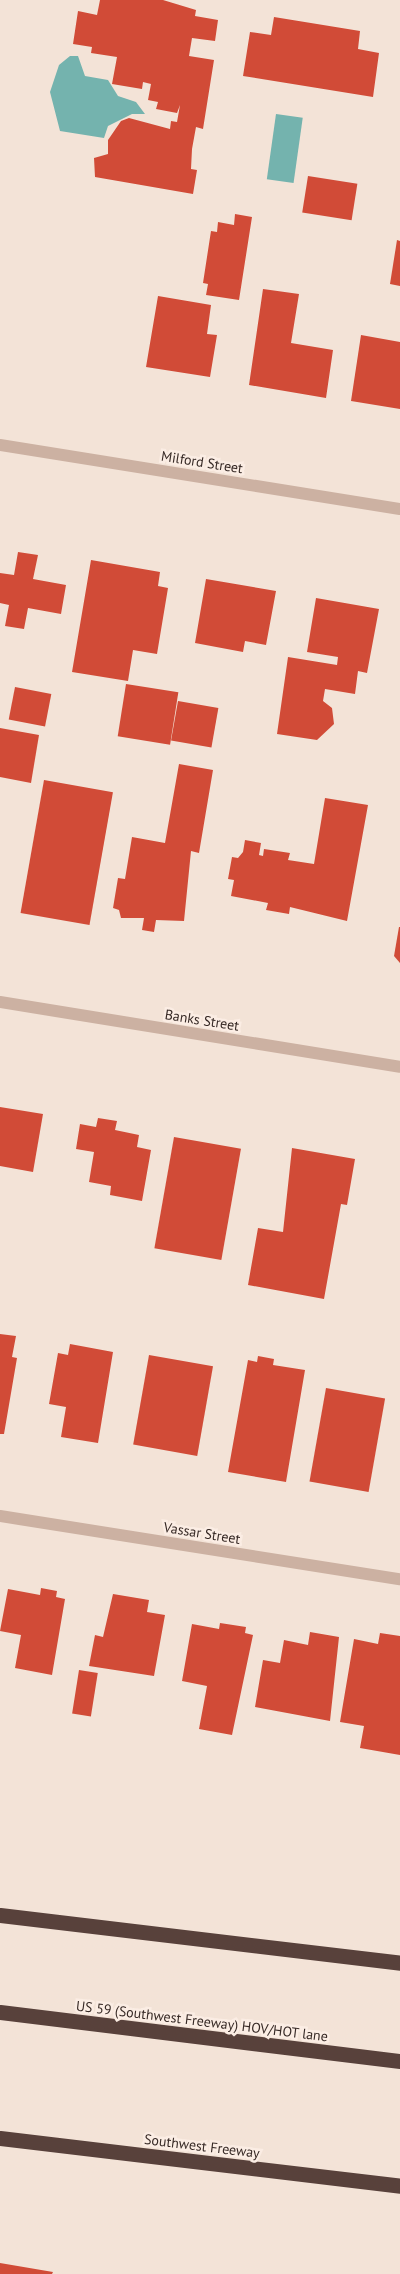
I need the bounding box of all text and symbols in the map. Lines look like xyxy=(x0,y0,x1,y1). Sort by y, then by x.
street label: Milford Street xyxy=(160,447,244,477)
street label: Banks Street xyxy=(164,1006,240,1034)
street label: Vassar Street xyxy=(163,1519,241,1547)
street label: US 59 (Southwest Freeway) HOV/HOT lane xyxy=(75,1997,329,2045)
street label: Southwest Freeway xyxy=(143,2131,261,2161)

